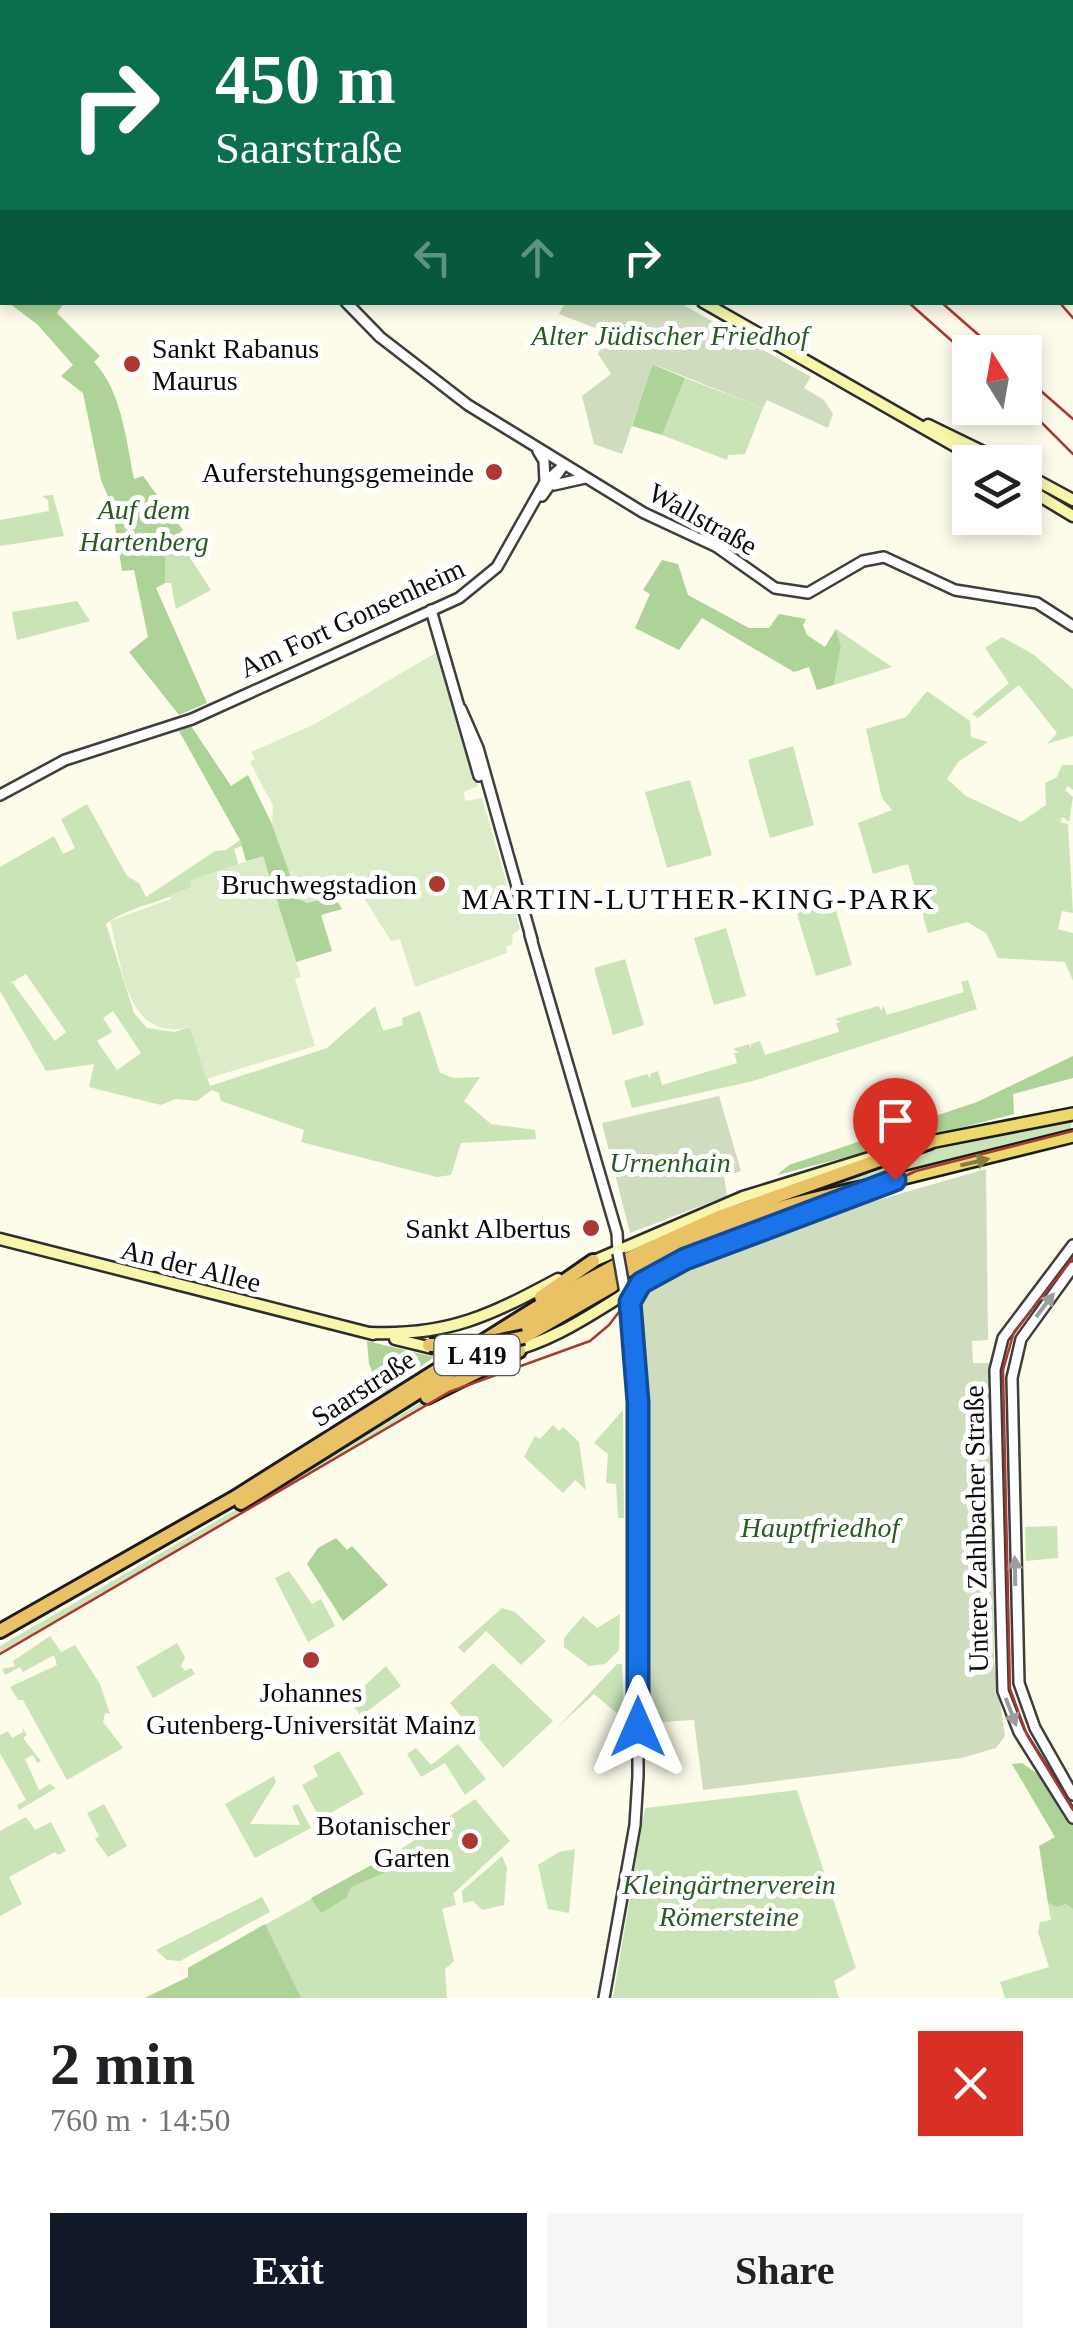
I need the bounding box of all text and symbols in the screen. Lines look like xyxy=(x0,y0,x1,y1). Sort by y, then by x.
icon: right xyxy=(50,40,180,170)
text: 450 m xyxy=(215,41,396,118)
text: Saarstraße xyxy=(215,123,402,173)
icon: left xyxy=(405,230,460,285)
icon: ahead xyxy=(510,230,565,285)
icon: right xyxy=(615,230,670,285)
park label: Alter Jüdischer Friedhof xyxy=(530,320,812,351)
place label: Sankt Rabanus Maurus xyxy=(152,333,319,396)
north arrow xyxy=(952,335,1042,425)
map controls xyxy=(952,335,1042,535)
marker: Sankt Rabanus Maurus xyxy=(121,353,143,375)
button: layers xyxy=(952,445,1042,535)
place label: Auferstehungsgemeinde xyxy=(202,457,474,488)
marker: Auferstehungsgemeinde xyxy=(483,461,505,483)
street label: Wallstraße xyxy=(643,477,763,561)
park label: Auf dem Hartenberg xyxy=(78,494,209,557)
street label: Am Fort Gonsenheim xyxy=(235,552,469,684)
place label: Bruchwegstadion xyxy=(221,869,417,900)
marker: Bruchwegstadion xyxy=(426,873,448,895)
district label: MARTIN-LUTHER-KING-PARK xyxy=(462,882,936,915)
pin xyxy=(853,1078,938,1181)
icon: arrive xyxy=(868,1093,923,1148)
park label: Urnenhain xyxy=(609,1147,731,1178)
one-way arrow xyxy=(960,1154,991,1170)
place label: Sankt Albertus xyxy=(405,1213,571,1244)
marker: Sankt Albertus xyxy=(580,1217,602,1239)
street label: An der Allee xyxy=(118,1234,264,1298)
one-way arrow xyxy=(1034,1292,1054,1318)
road number: L 419 xyxy=(434,1335,520,1375)
street label: Saarstraße xyxy=(306,1343,420,1433)
street label: Untere Zahlbacher Straße xyxy=(958,1385,994,1673)
park label: Hauptfriedhof xyxy=(740,1512,903,1543)
one-way arrow xyxy=(1007,1555,1023,1587)
marker: Johannes Gutenberg-Universität Mainz xyxy=(300,1649,322,1671)
position arrow xyxy=(586,1675,690,1779)
place label: Johannes Gutenberg-Universität Mainz xyxy=(146,1677,476,1740)
one-way arrow xyxy=(1003,1697,1019,1727)
place label: Botanischer Garten xyxy=(316,1810,451,1873)
marker: Botanischer Garten xyxy=(459,1830,481,1852)
park label: Kleingärtnerverein Römersteine xyxy=(621,1869,836,1932)
text: 2 min xyxy=(50,2031,195,2097)
button: close xyxy=(918,2031,1023,2136)
text: 760 m · 14:50 xyxy=(50,2102,230,2138)
button: Exit xyxy=(50,2213,527,2328)
button: Share xyxy=(547,2213,1023,2328)

